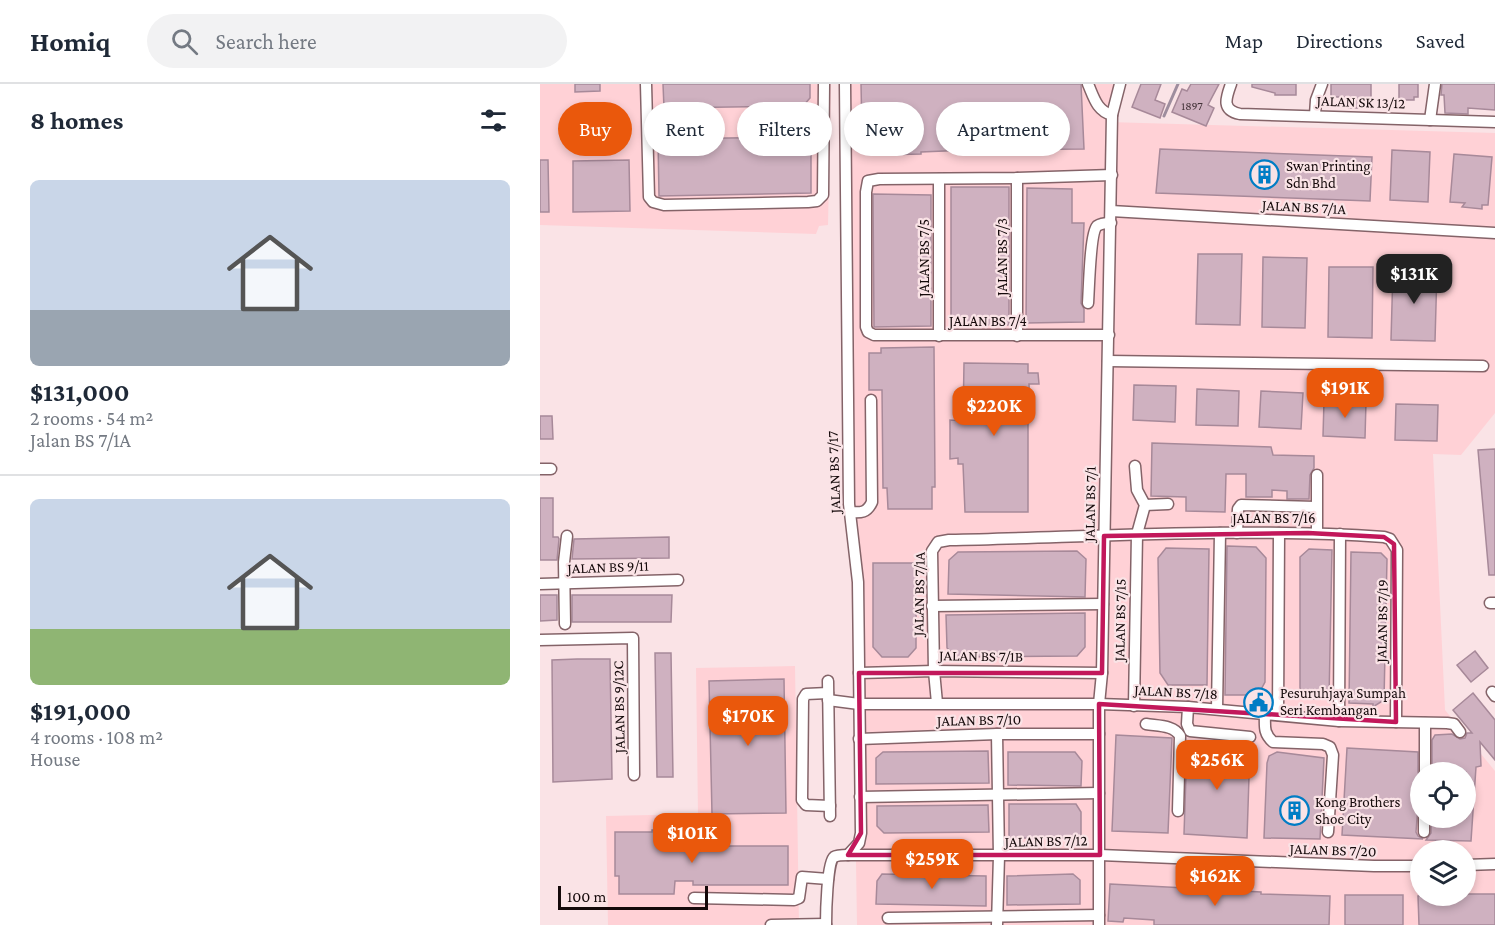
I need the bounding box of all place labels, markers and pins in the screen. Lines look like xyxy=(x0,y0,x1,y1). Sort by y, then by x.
place label: Swan Printing Sdn Bhd xyxy=(1286,158,1371,191)
building icon: Swan Printing Sdn Bhd xyxy=(1249,159,1281,191)
pin: $131K xyxy=(1372,254,1456,305)
pin: $191K xyxy=(1303,368,1387,419)
pin: $220K xyxy=(952,386,1036,437)
place label: Pesuruhjaya Sumpah Seri Kembangan xyxy=(1280,685,1406,719)
public building icon: Pesuruhjaya Sumpah Seri Kembangan xyxy=(1243,686,1275,718)
pin: $170K xyxy=(706,696,790,747)
pin: $256K xyxy=(1175,740,1259,791)
place label: Kong Brothers Shoe City xyxy=(1315,794,1400,828)
building icon: Kong Brothers Shoe City xyxy=(1278,795,1310,827)
pin: $101K xyxy=(650,813,734,864)
pin: $259K xyxy=(890,839,974,890)
pin: $162K xyxy=(1173,856,1257,907)

